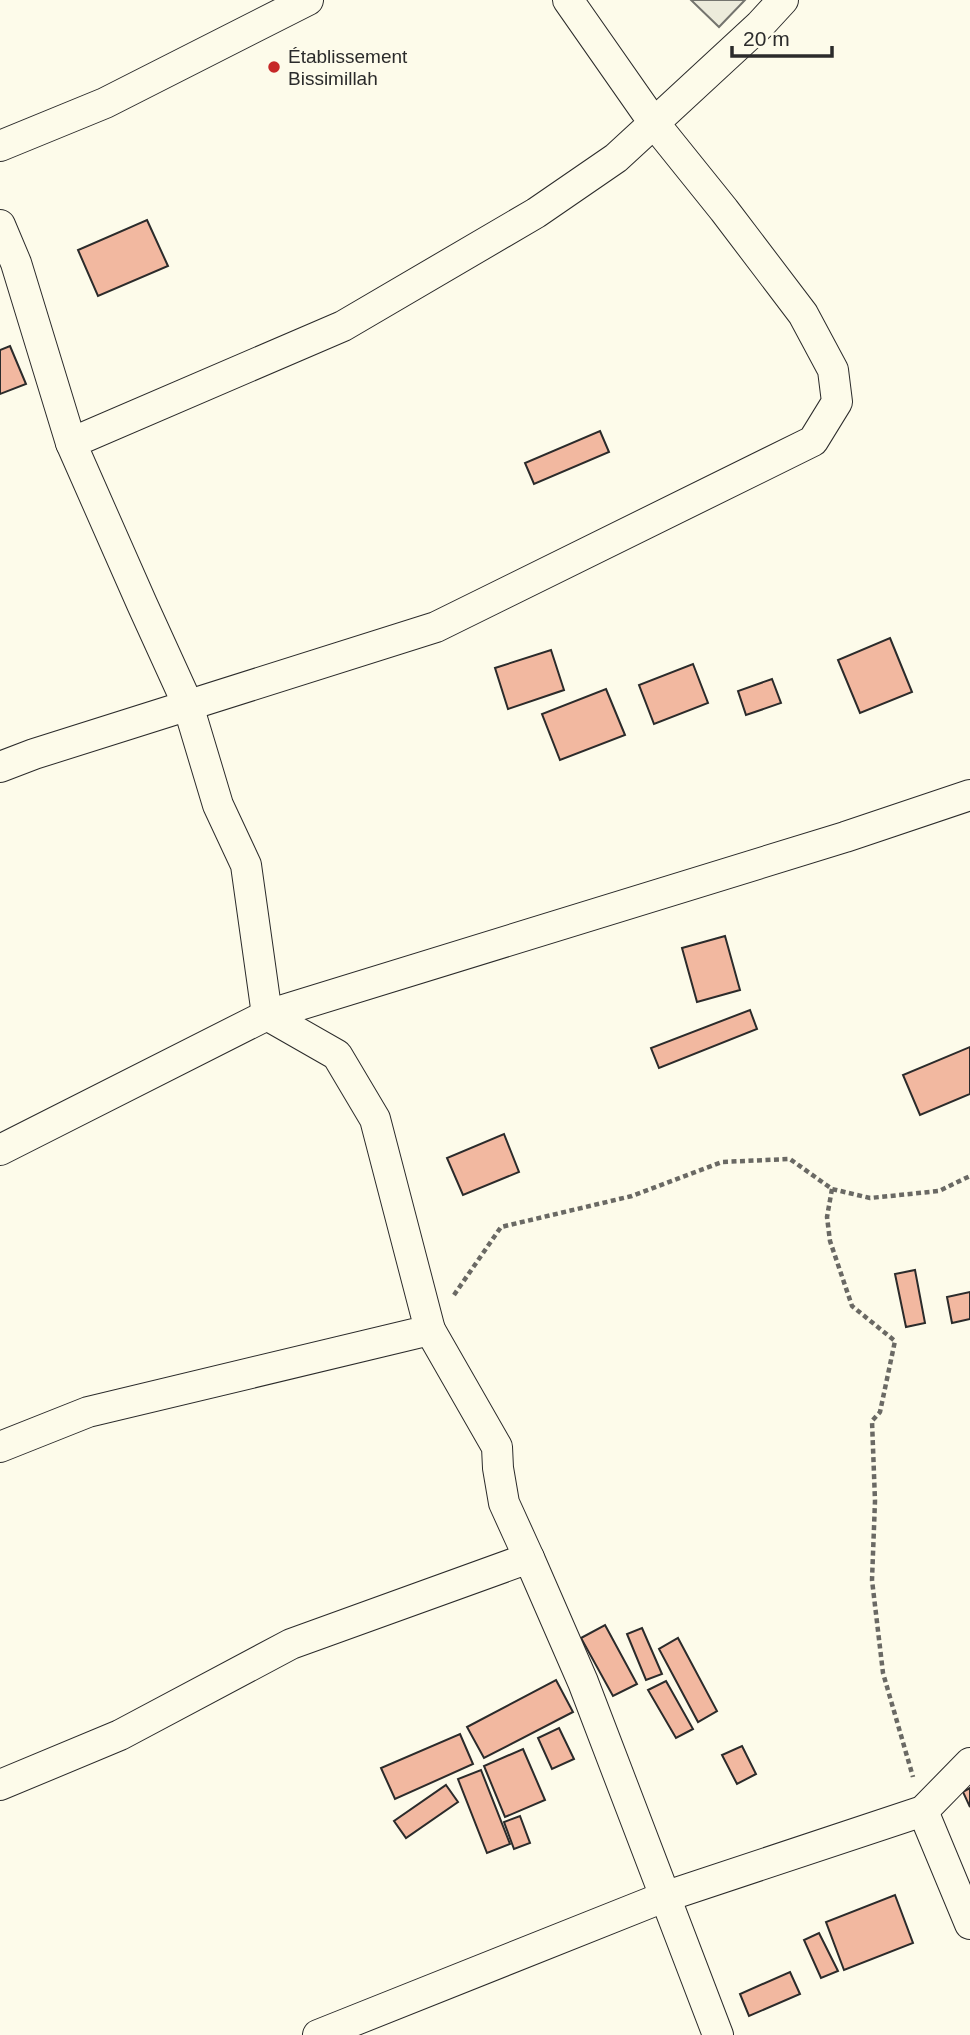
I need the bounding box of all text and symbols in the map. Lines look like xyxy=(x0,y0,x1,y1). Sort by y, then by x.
scale bar xyxy=(732,14,832,58)
text: 20 m xyxy=(743,27,790,50)
place label: Établissement Bissimillah xyxy=(288,46,408,89)
marker: Établissement Bissimillah xyxy=(266,59,282,75)

